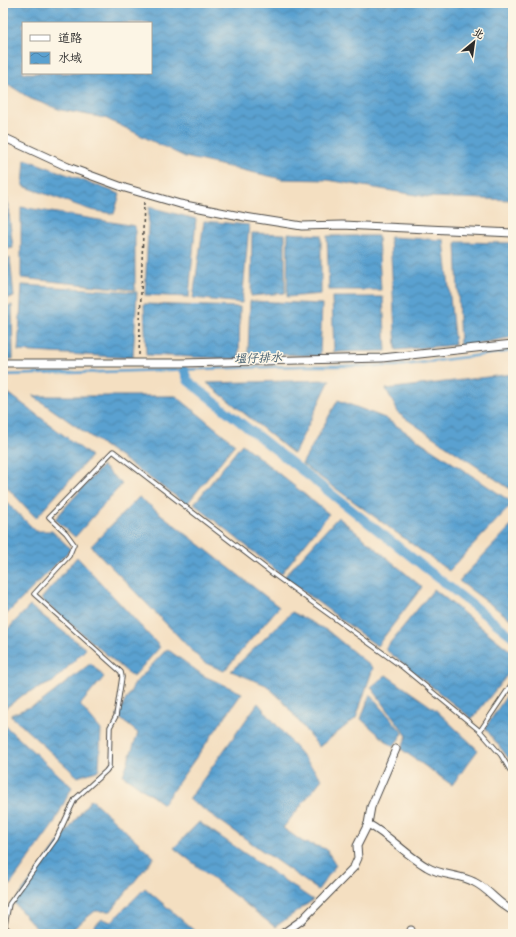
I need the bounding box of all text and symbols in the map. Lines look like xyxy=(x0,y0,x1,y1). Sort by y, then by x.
legend xyxy=(22,22,152,74)
north arrow xyxy=(454,22,494,62)
text: 北 xyxy=(470,23,488,43)
text: 道路 xyxy=(58,28,82,46)
text: 水域 xyxy=(58,48,82,66)
water label: 塭仔排水 xyxy=(234,347,283,367)

